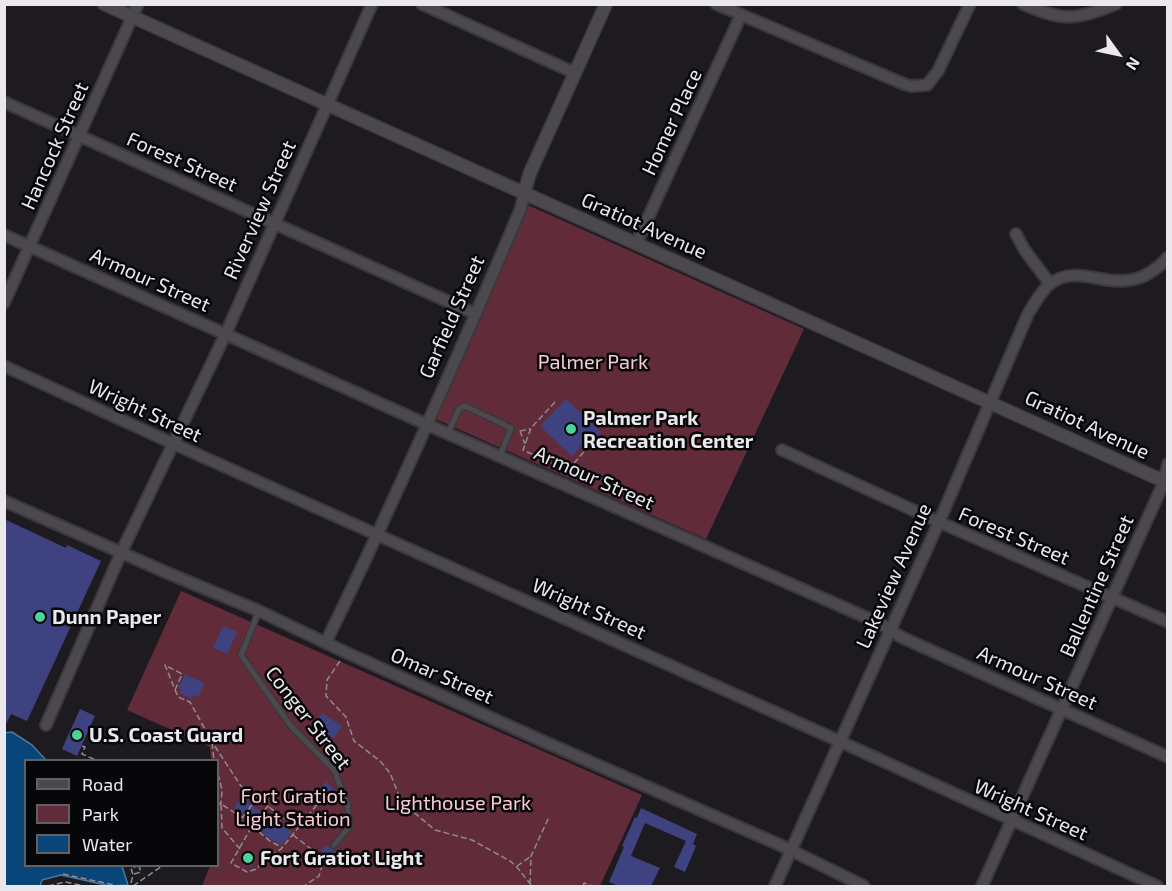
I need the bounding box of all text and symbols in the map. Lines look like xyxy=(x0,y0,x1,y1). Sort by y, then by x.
north arrow xyxy=(1088,24,1148,84)
text: N xyxy=(1122,54,1145,74)
street label: Homer Place xyxy=(637,65,707,179)
street label: Hancock Street xyxy=(16,79,94,213)
street label: Forest Street xyxy=(123,127,241,197)
street label: Riverview Street xyxy=(219,137,301,283)
street label: Gratiot Avenue xyxy=(578,188,710,264)
street label: Armour Street xyxy=(86,243,214,317)
street label: Garfield Street xyxy=(414,252,490,382)
park label: Palmer Park xyxy=(538,350,648,374)
street label: Wright Street xyxy=(85,374,205,448)
street label: Gratiot Avenue xyxy=(1021,386,1153,464)
place label: Palmer Park Recreation Center xyxy=(583,406,753,453)
marker: Palmer Park Recreation Center xyxy=(564,422,578,436)
street label: Armour Street xyxy=(530,441,658,515)
street label: Lakeview Avenue xyxy=(851,500,937,652)
street label: Forest Street xyxy=(955,502,1073,570)
street label: Ballentine Street xyxy=(1055,511,1139,661)
street label: Wright Street xyxy=(528,573,650,645)
place label: Dunn Paper xyxy=(52,605,161,629)
marker: Dunn Paper xyxy=(33,610,47,624)
street label: Armour Street xyxy=(973,641,1101,715)
street label: Omar Street xyxy=(387,643,497,709)
street label: Conger Street xyxy=(260,662,356,774)
place label: U.S. Coast Guard xyxy=(89,723,243,747)
marker: U.S. Coast Guard xyxy=(70,728,84,742)
legend xyxy=(24,759,219,867)
text: Road xyxy=(82,773,123,795)
street label: Wright Street xyxy=(970,774,1092,846)
park label: Fort Gratiot Light Station xyxy=(235,784,351,831)
park label: Lighthouse Park xyxy=(385,791,531,815)
text: Park xyxy=(82,803,119,825)
text: Water xyxy=(82,833,132,855)
place label: Fort Gratiot Light xyxy=(260,846,423,870)
marker: Fort Gratiot Light xyxy=(241,851,255,865)

